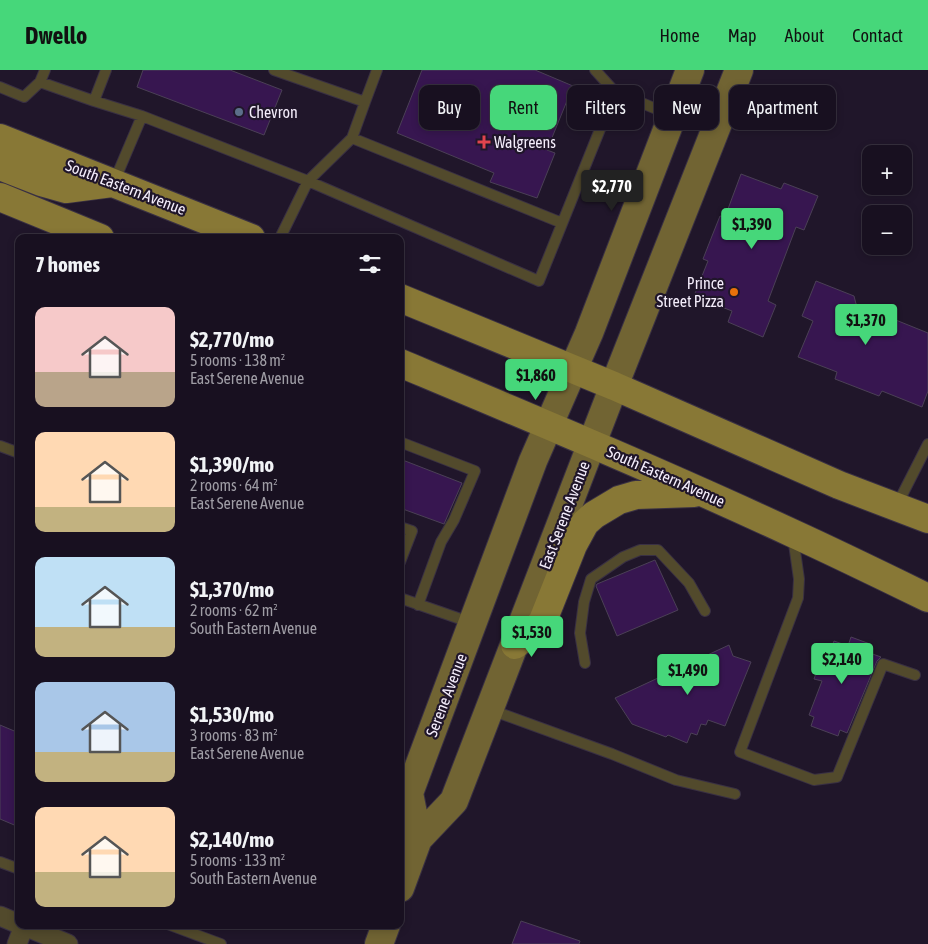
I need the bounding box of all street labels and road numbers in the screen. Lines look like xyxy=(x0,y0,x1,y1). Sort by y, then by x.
street label: South Eastern Avenue xyxy=(63,156,189,218)
street label: South Eastern Avenue xyxy=(604,442,728,510)
street label: East Serene Avenue xyxy=(535,458,593,572)
street label: Serene Avenue xyxy=(422,651,470,739)

